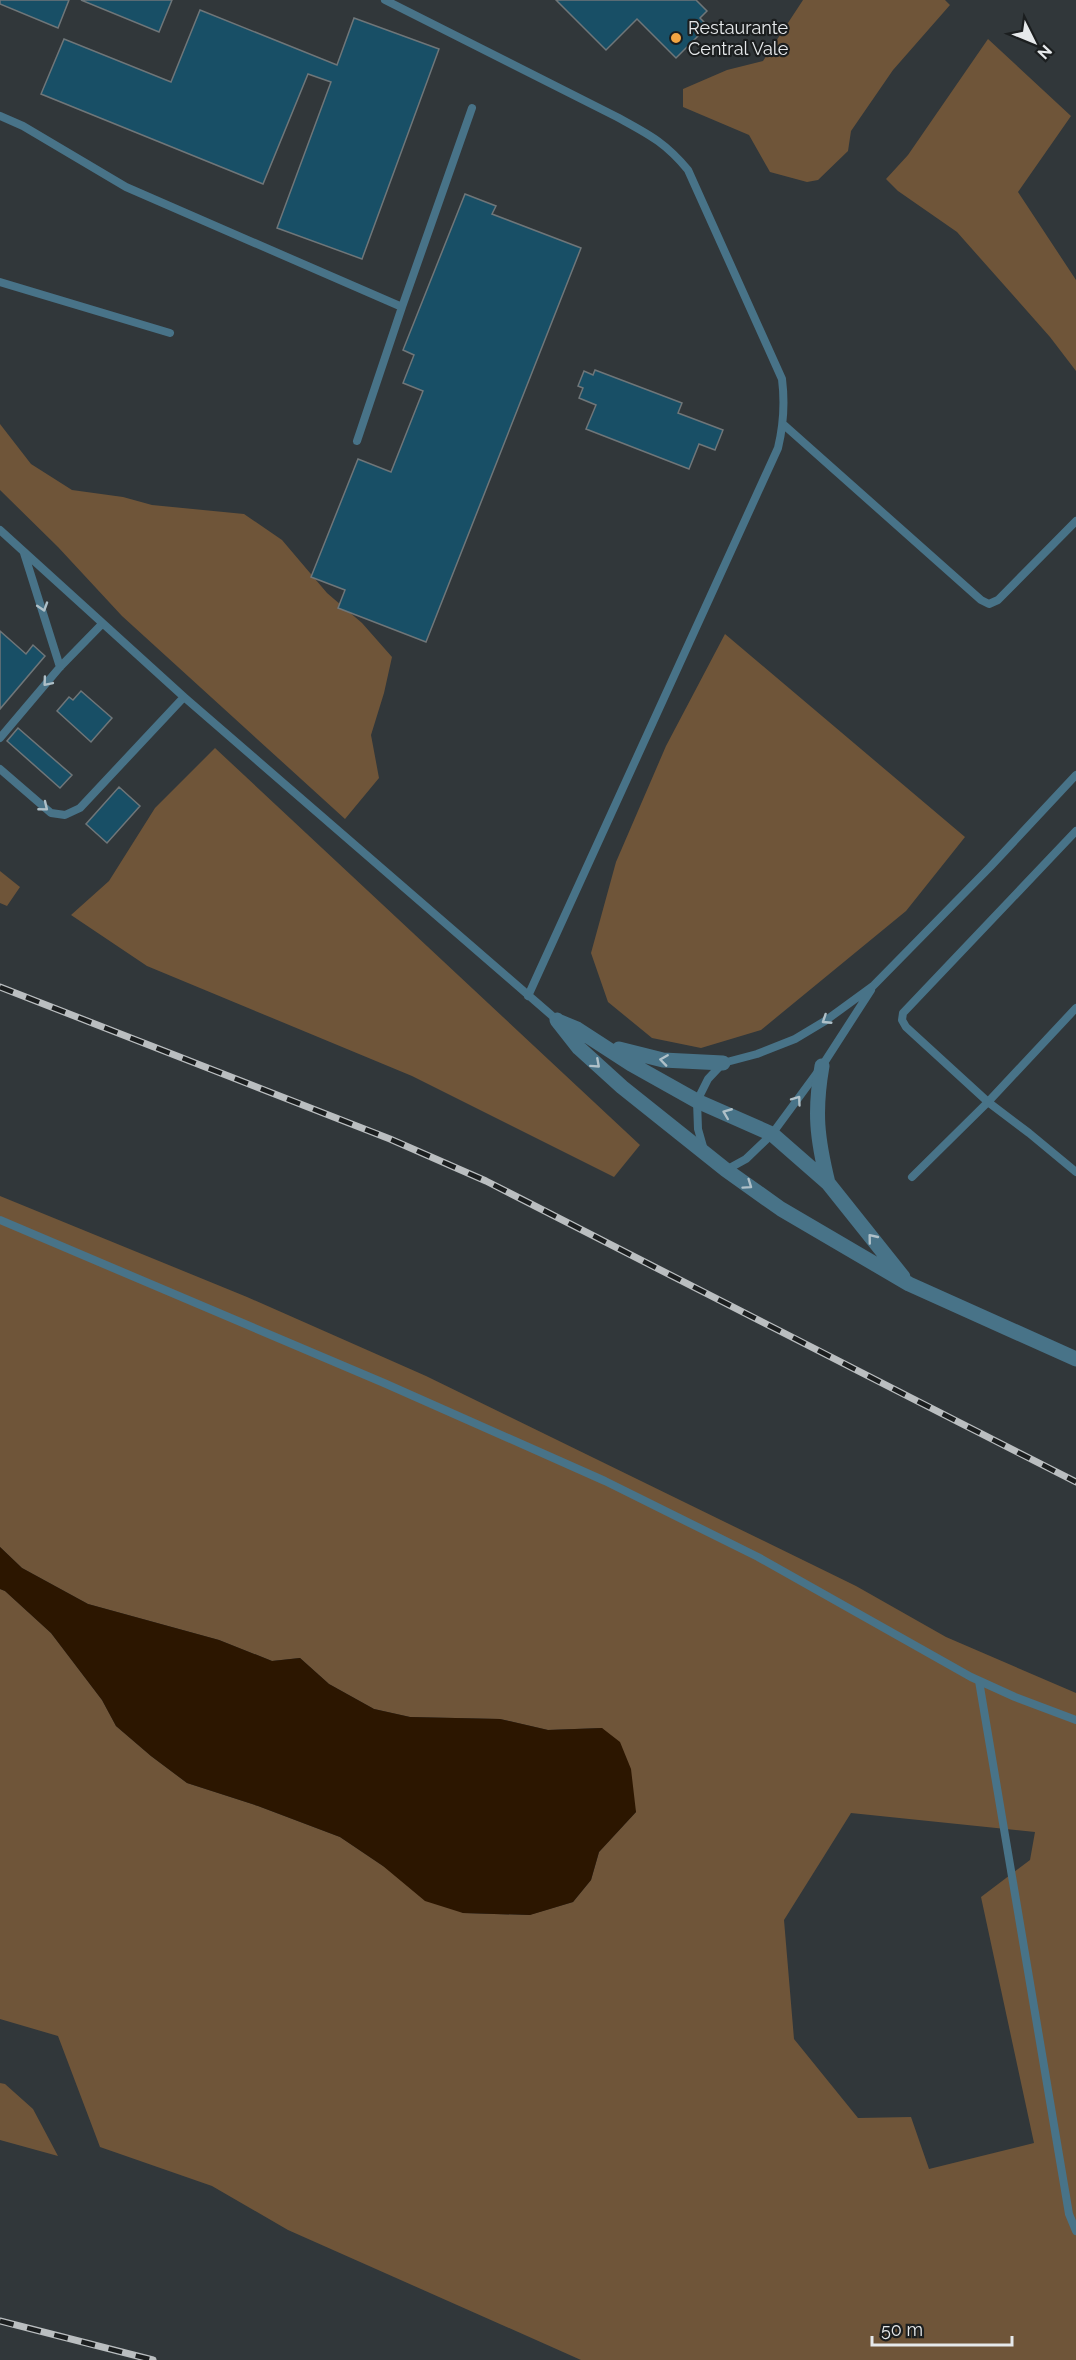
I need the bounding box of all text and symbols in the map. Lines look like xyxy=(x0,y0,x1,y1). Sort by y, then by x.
north arrow xyxy=(1004,12,1064,72)
place label: Restaurante Central Vale xyxy=(688,17,789,59)
marker: Restaurante Central Vale xyxy=(669,31,683,45)
text: N xyxy=(1033,41,1056,63)
one-way arrow xyxy=(35,601,48,612)
one-way arrow xyxy=(44,675,55,686)
one-way arrow xyxy=(37,799,48,810)
one-way arrow xyxy=(822,1013,833,1024)
one-way arrow xyxy=(660,1054,669,1067)
one-way arrow xyxy=(589,1057,600,1068)
one-way arrow xyxy=(789,1096,800,1107)
one-way arrow xyxy=(722,1108,733,1120)
one-way arrow xyxy=(741,1178,752,1189)
one-way arrow xyxy=(869,1234,880,1245)
scale bar xyxy=(872,2309,1012,2347)
text: 50 m xyxy=(881,2319,923,2340)

